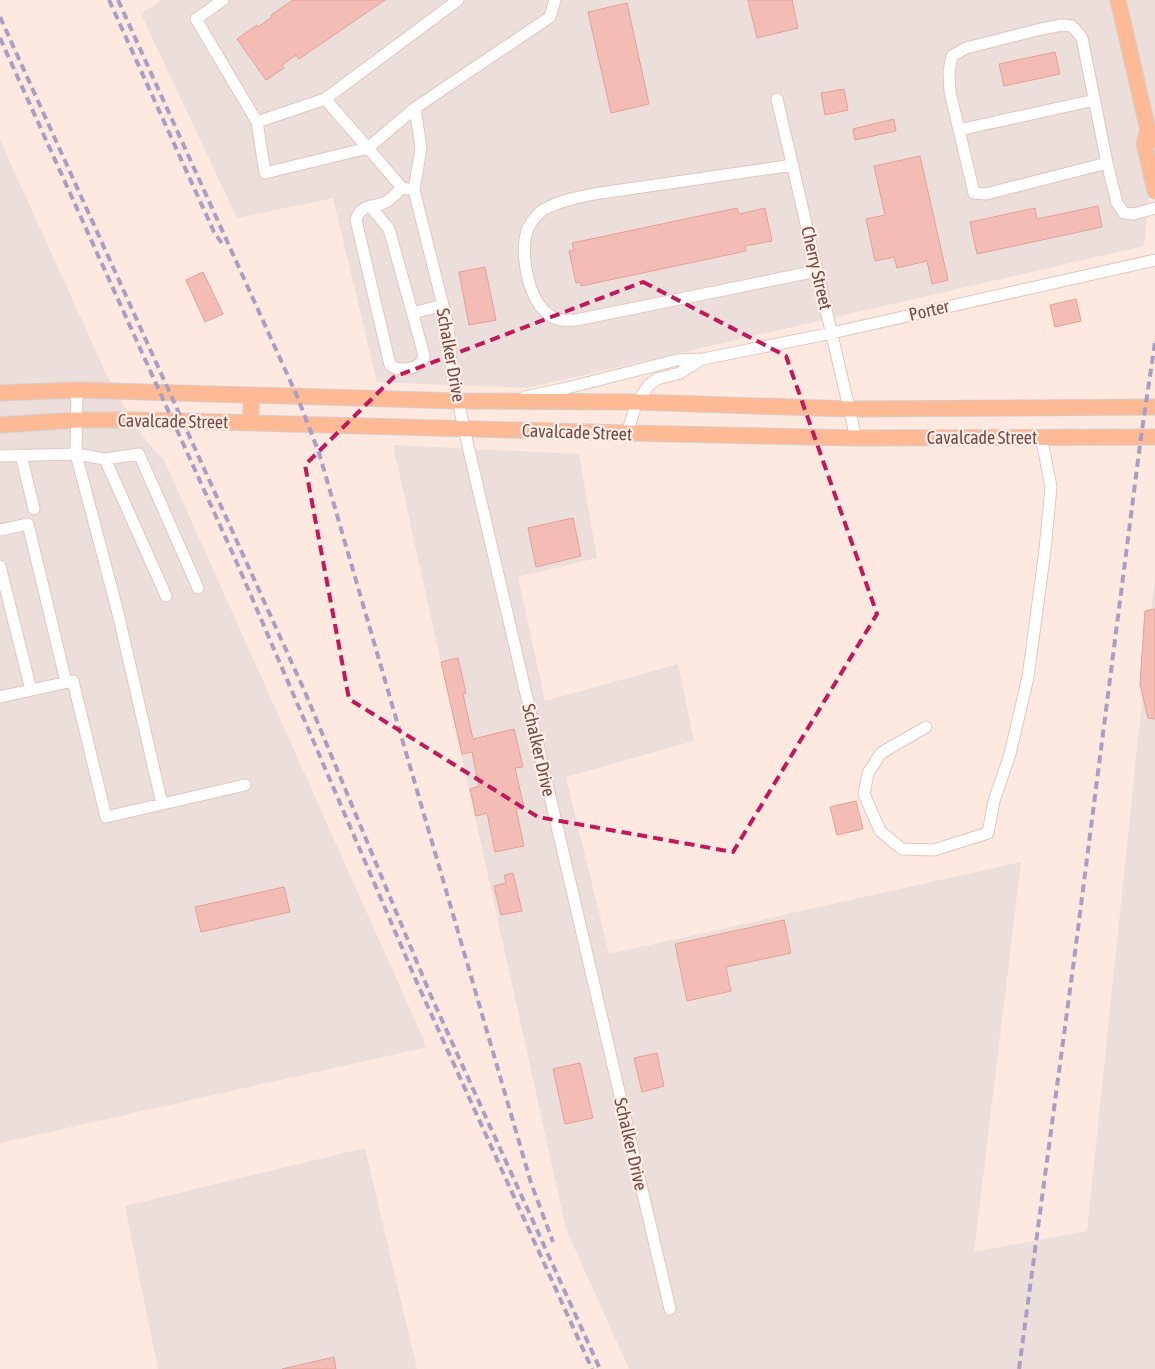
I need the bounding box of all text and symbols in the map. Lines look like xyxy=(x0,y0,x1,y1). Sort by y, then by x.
street label: Cherry Street xyxy=(797,224,837,312)
street label: Porter xyxy=(907,295,952,325)
street label: Schalker Drive xyxy=(432,307,470,403)
street label: Cavalcade Street xyxy=(118,410,228,432)
street label: Cavalcade Street xyxy=(521,420,633,444)
street label: Cavalcade Street xyxy=(927,427,1037,448)
street label: Schalker Drive xyxy=(518,702,560,798)
street label: Schalker Drive xyxy=(610,1096,652,1192)

